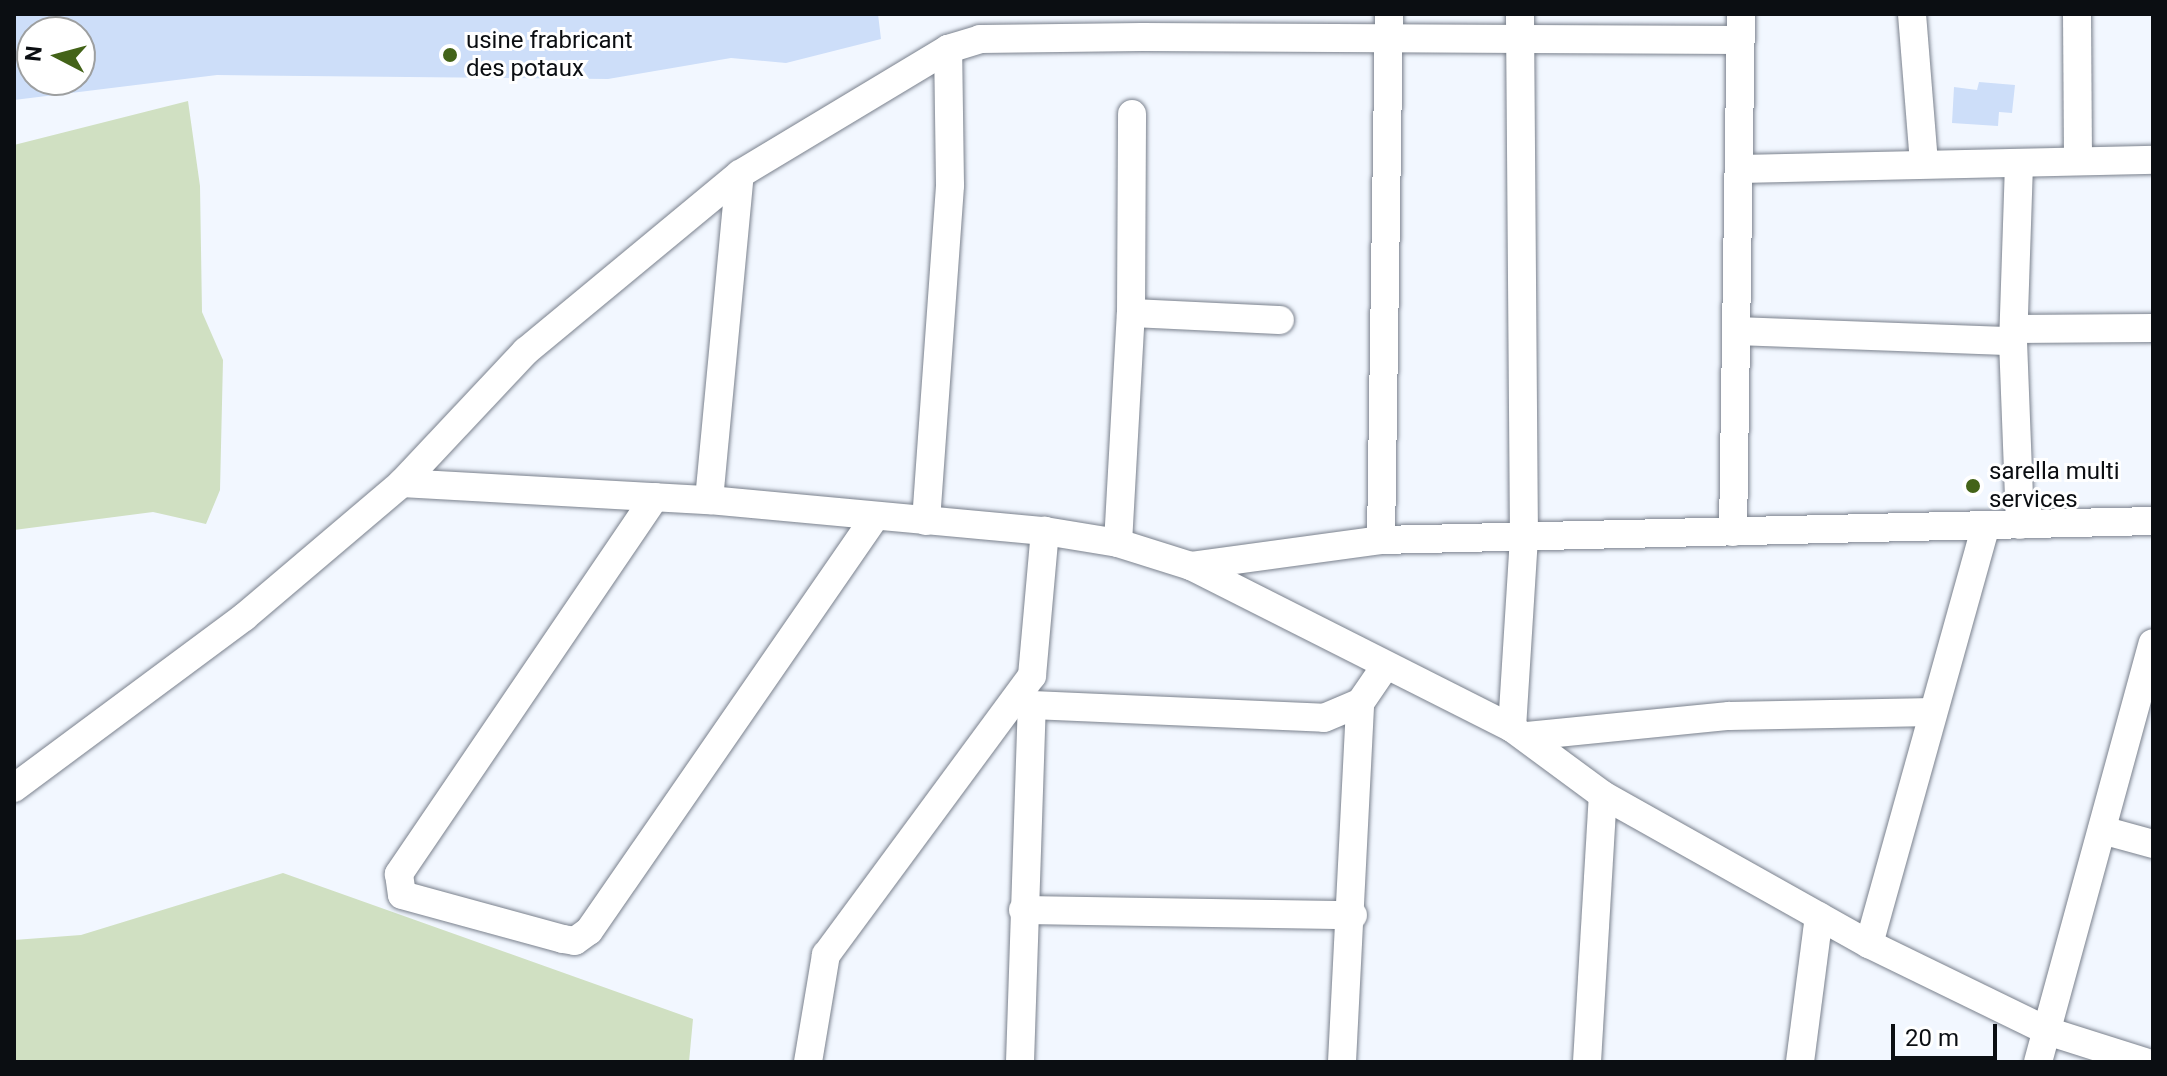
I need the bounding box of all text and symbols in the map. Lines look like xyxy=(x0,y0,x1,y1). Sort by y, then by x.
north arrow xyxy=(16,16,96,96)
place label: usine frabricant des potaux xyxy=(466,27,633,83)
text: N xyxy=(20,45,47,63)
marker: usine frabricant des potaux xyxy=(441,46,459,64)
place label: sarella multi services xyxy=(1989,458,2120,514)
marker: sarella multi services xyxy=(1964,477,1982,495)
scale bar xyxy=(1895,1008,2001,1058)
text: 20 m xyxy=(1905,1024,1959,1052)

